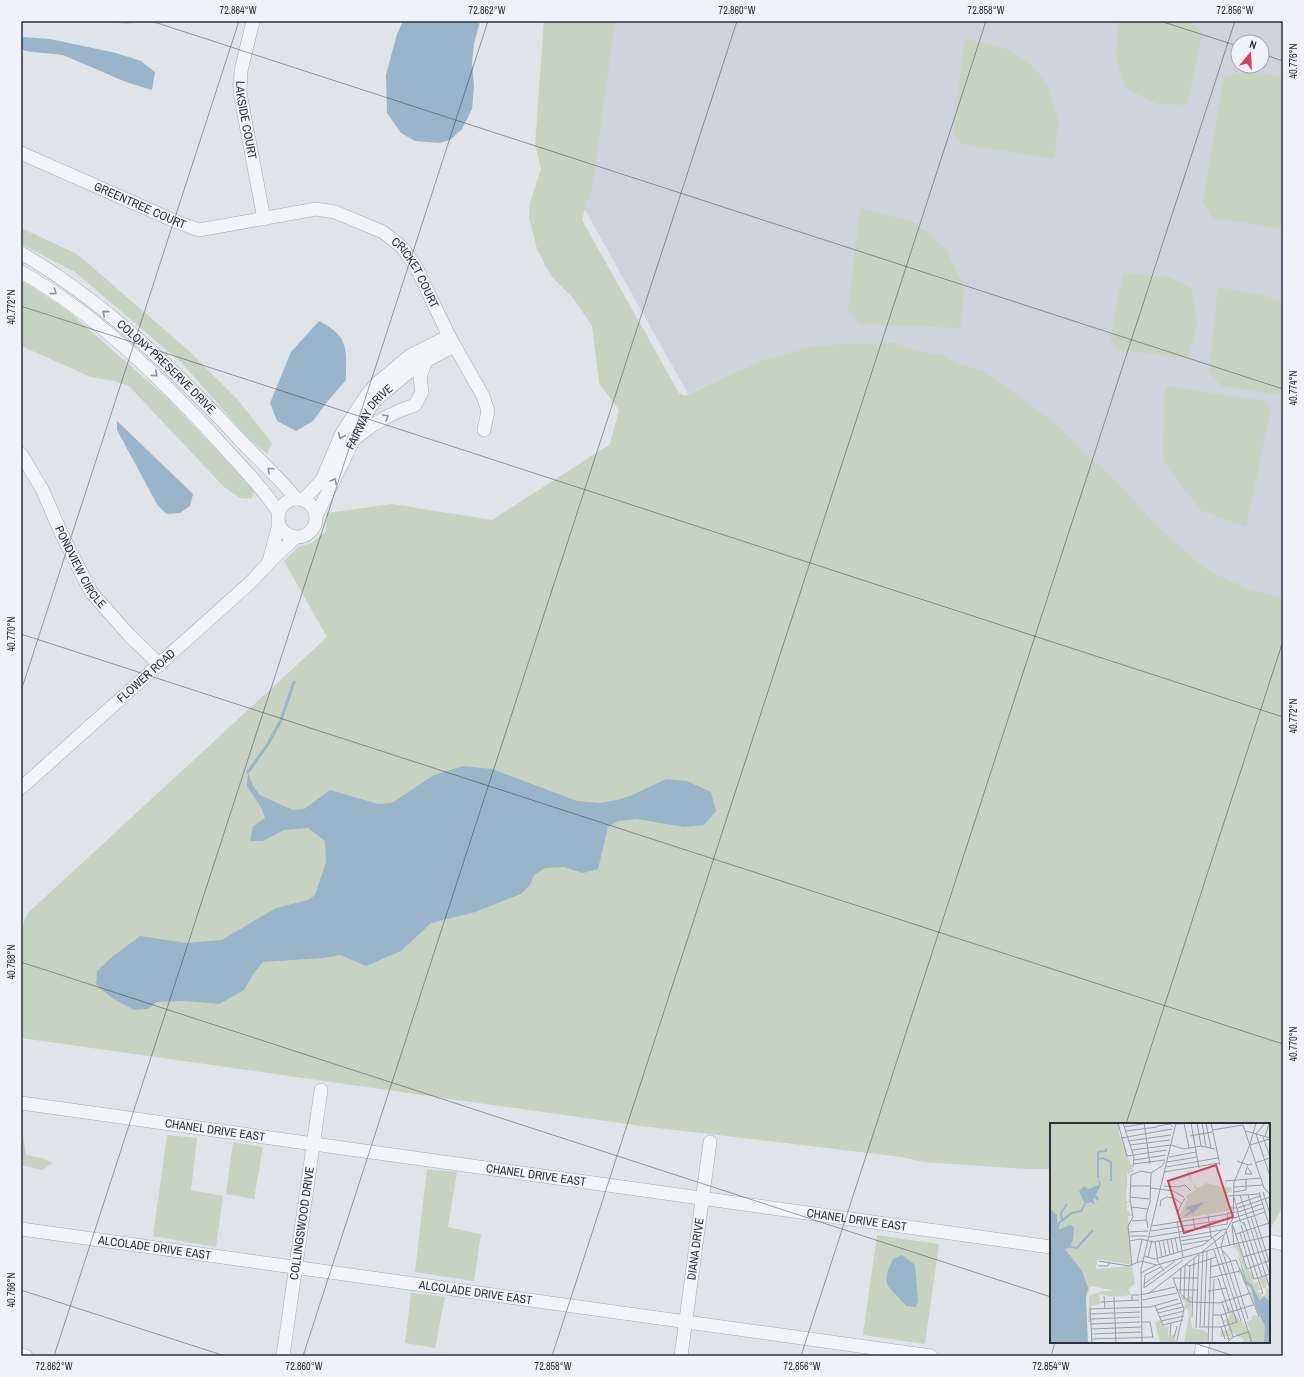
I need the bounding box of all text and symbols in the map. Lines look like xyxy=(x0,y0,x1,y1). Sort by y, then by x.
text: 72.864°W xyxy=(220,4,257,17)
text: 72.862°W xyxy=(469,4,506,17)
text: 72.860°W xyxy=(719,4,756,17)
text: 72.858°W xyxy=(968,4,1005,17)
text: 72.856°W xyxy=(1217,4,1254,17)
north arrow xyxy=(1230,34,1270,74)
text: N xyxy=(1248,37,1258,52)
text: 40.776°N xyxy=(1287,43,1300,79)
street label: LAKSIDE COURT xyxy=(232,81,260,160)
street label: GREENTREE COURT xyxy=(91,178,188,233)
street label: CRICKET COURT xyxy=(388,234,442,311)
one-way arrow xyxy=(50,288,57,295)
text: 40.772°N xyxy=(5,289,18,325)
one-way arrow xyxy=(103,310,110,317)
street label: COLONY PRESERVE DRIVE xyxy=(113,316,219,417)
one-way arrow xyxy=(150,370,158,377)
text: 40.774°N xyxy=(1287,370,1300,406)
street label: FAIRWAY DRIVE xyxy=(342,381,396,452)
one-way arrow xyxy=(382,414,389,421)
one-way arrow xyxy=(338,432,346,440)
one-way arrow xyxy=(267,467,275,475)
one-way arrow xyxy=(329,478,337,486)
street label: PONDVIEW CIRCLE xyxy=(51,523,110,612)
text: 40.770°N xyxy=(5,616,18,652)
street label: FLOWER ROAD xyxy=(113,645,179,706)
text: 40.772°N xyxy=(1287,698,1300,734)
text: 40.768°N xyxy=(5,944,18,980)
text: 40.770°N xyxy=(1287,1026,1300,1062)
street label: CHANEL DRIVE EAST xyxy=(164,1115,266,1145)
inset map xyxy=(1050,1123,1270,1343)
street label: CHANEL DRIVE EAST xyxy=(485,1160,587,1190)
street label: COLLINGSWOOD DRIVE xyxy=(286,1166,318,1281)
street label: CHANEL DRIVE EAST xyxy=(806,1205,908,1235)
street label: DIANA DRIVE xyxy=(683,1217,708,1281)
street label: ALCOLADE DRIVE EAST xyxy=(96,1232,212,1263)
text: 40.766°N xyxy=(5,1272,18,1308)
street label: ALCOLADE DRIVE EAST xyxy=(417,1277,533,1308)
text: 72.862°W xyxy=(36,1360,73,1373)
text: 72.860°W xyxy=(286,1360,323,1373)
text: 72.858°W xyxy=(535,1360,572,1373)
text: 72.856°W xyxy=(784,1360,821,1373)
text: 72.854°W xyxy=(1033,1360,1070,1373)

